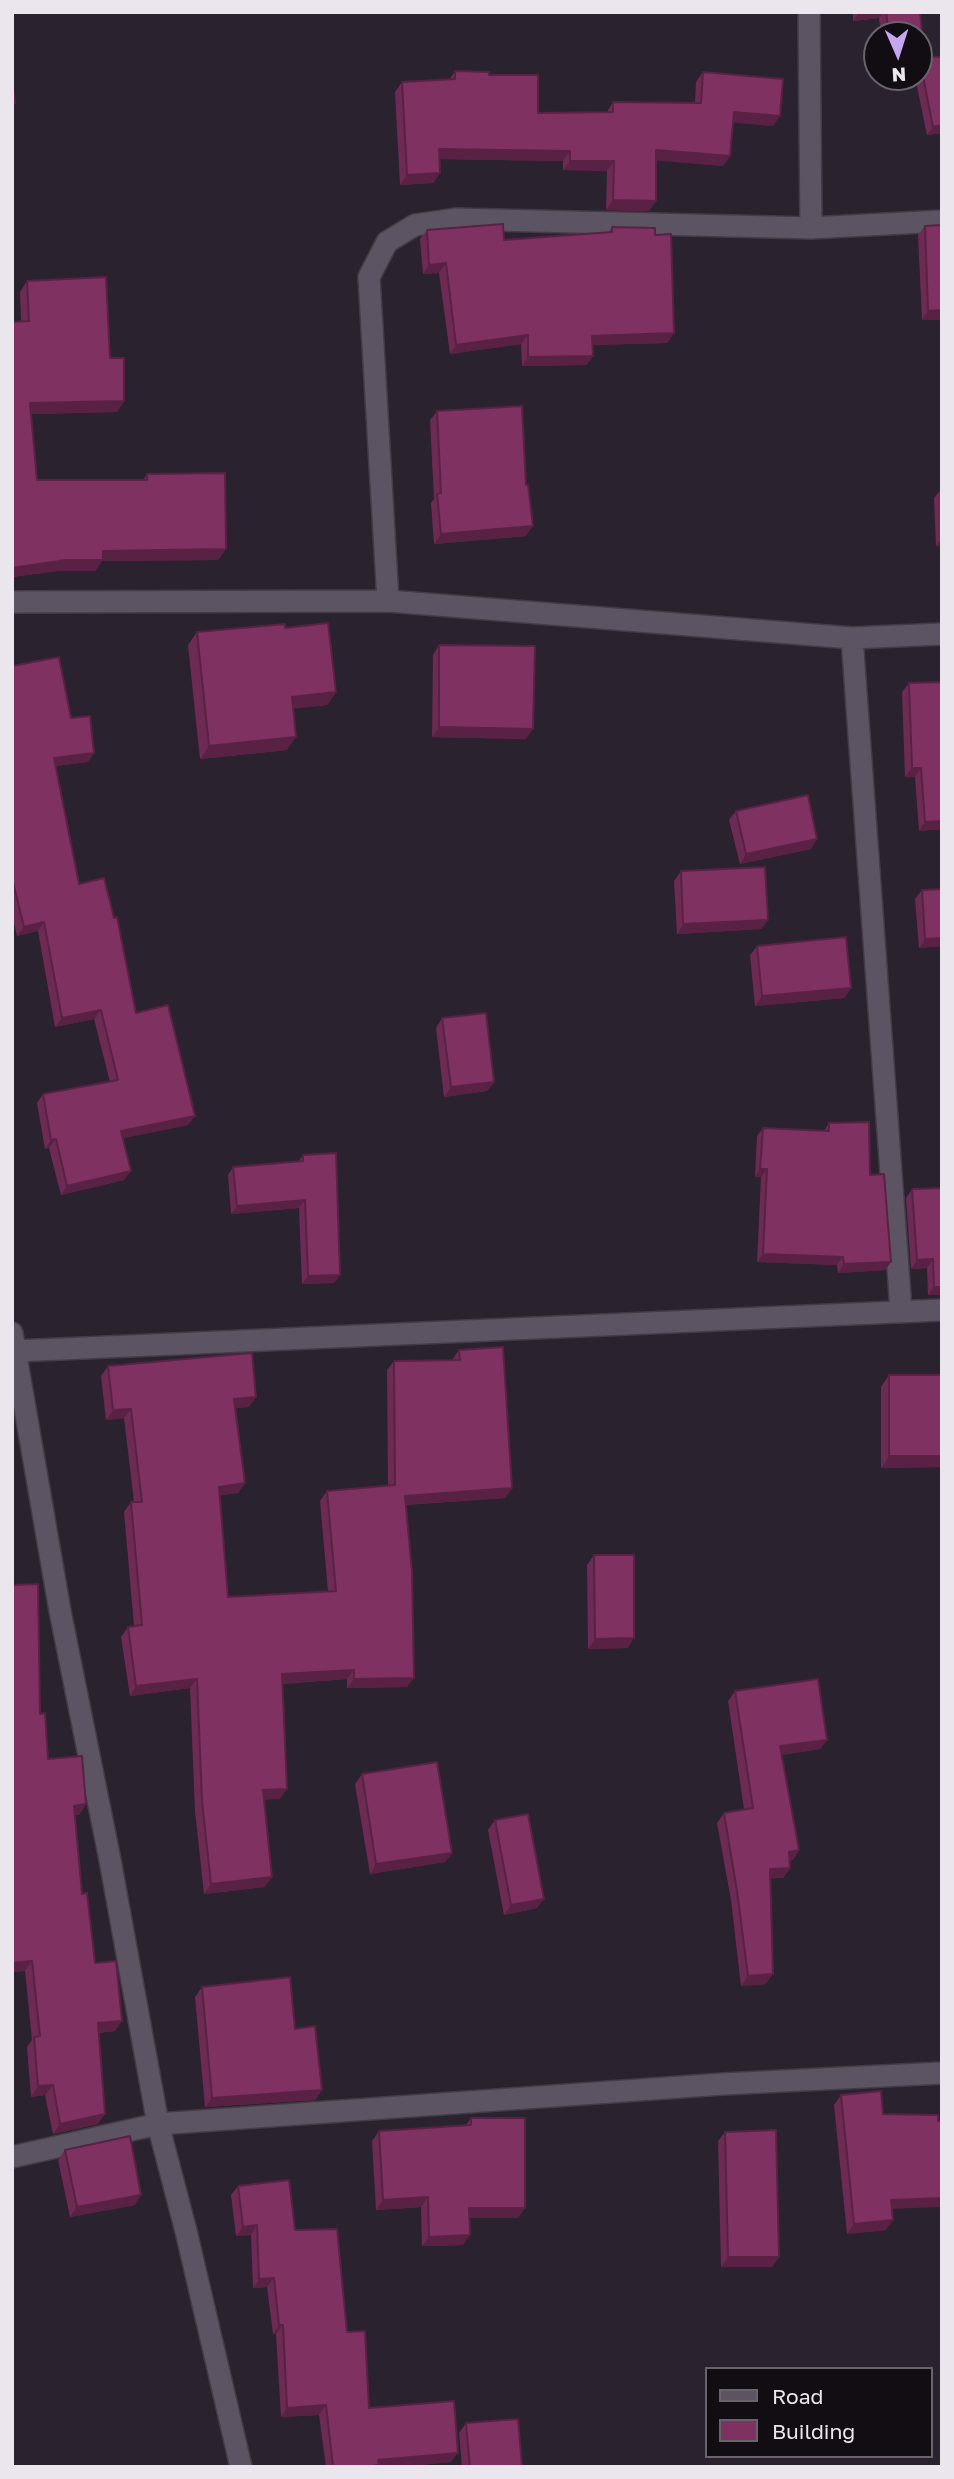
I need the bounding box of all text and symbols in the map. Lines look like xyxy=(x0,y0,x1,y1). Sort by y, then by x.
north arrow xyxy=(863,21,933,91)
text: N xyxy=(891,64,907,87)
legend xyxy=(706,2367,933,2458)
text: Road xyxy=(772,2383,823,2409)
text: Building xyxy=(772,2418,855,2444)

